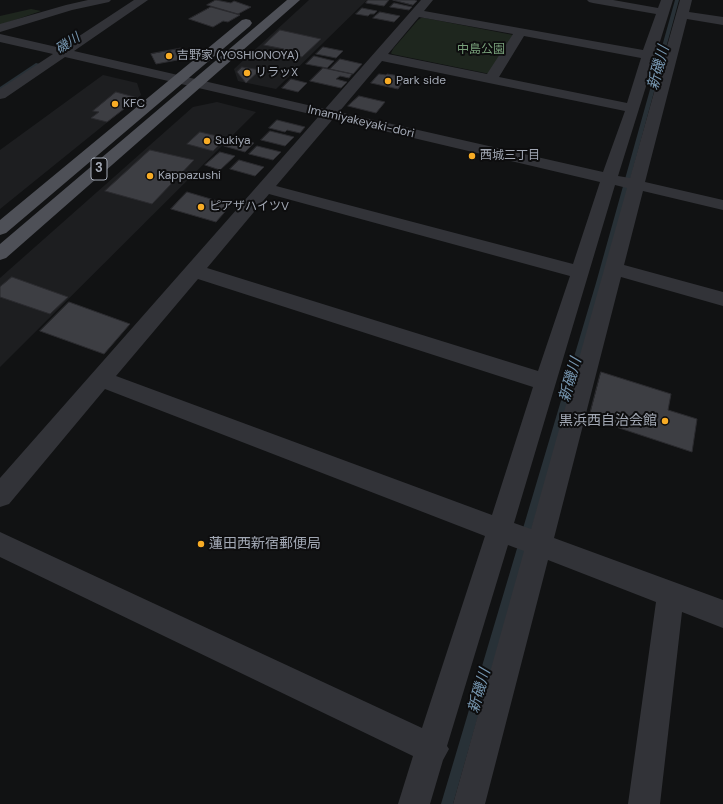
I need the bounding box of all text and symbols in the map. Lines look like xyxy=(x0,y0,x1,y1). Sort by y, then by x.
water label: 磯川 xyxy=(53,30,83,58)
park label: 中島公園 xyxy=(457,43,505,57)
water label: 新磯川 xyxy=(644,44,674,92)
place label: 吉野家 (YOSHIONOYA) xyxy=(177,49,299,63)
marker: 吉野家 (YOSHIONOYA) xyxy=(164,51,174,61)
place label: リラッX xyxy=(255,66,298,80)
marker: リラッX xyxy=(242,68,252,78)
place label: Park side xyxy=(396,74,446,88)
marker: Park side xyxy=(383,76,393,86)
place label: KFC xyxy=(123,97,145,111)
marker: KFC xyxy=(110,99,120,109)
street label: Imamiyakeyaki-dori xyxy=(306,103,416,141)
place label: Sukiya xyxy=(215,134,251,148)
marker: Sukiya xyxy=(202,136,212,146)
place label: 西城三丁目 xyxy=(480,149,540,163)
marker: 西城三丁目 xyxy=(467,151,477,161)
road number: 3 xyxy=(91,158,107,180)
place label: Kappazushi xyxy=(158,169,221,183)
marker: Kappazushi xyxy=(145,171,155,181)
place label: ピアザハイツV xyxy=(209,200,289,214)
marker: ピアザハイツV xyxy=(196,202,206,212)
water label: 新磯川 xyxy=(556,356,586,404)
place label: 黒浜西自治会館 xyxy=(559,413,657,429)
marker: 黒浜西自治会館 xyxy=(660,416,670,426)
place label: 蓮田西新宿郵便局 xyxy=(209,536,321,552)
marker: 蓮田西新宿郵便局 xyxy=(196,539,206,549)
water label: 新磯川 xyxy=(465,667,495,715)

